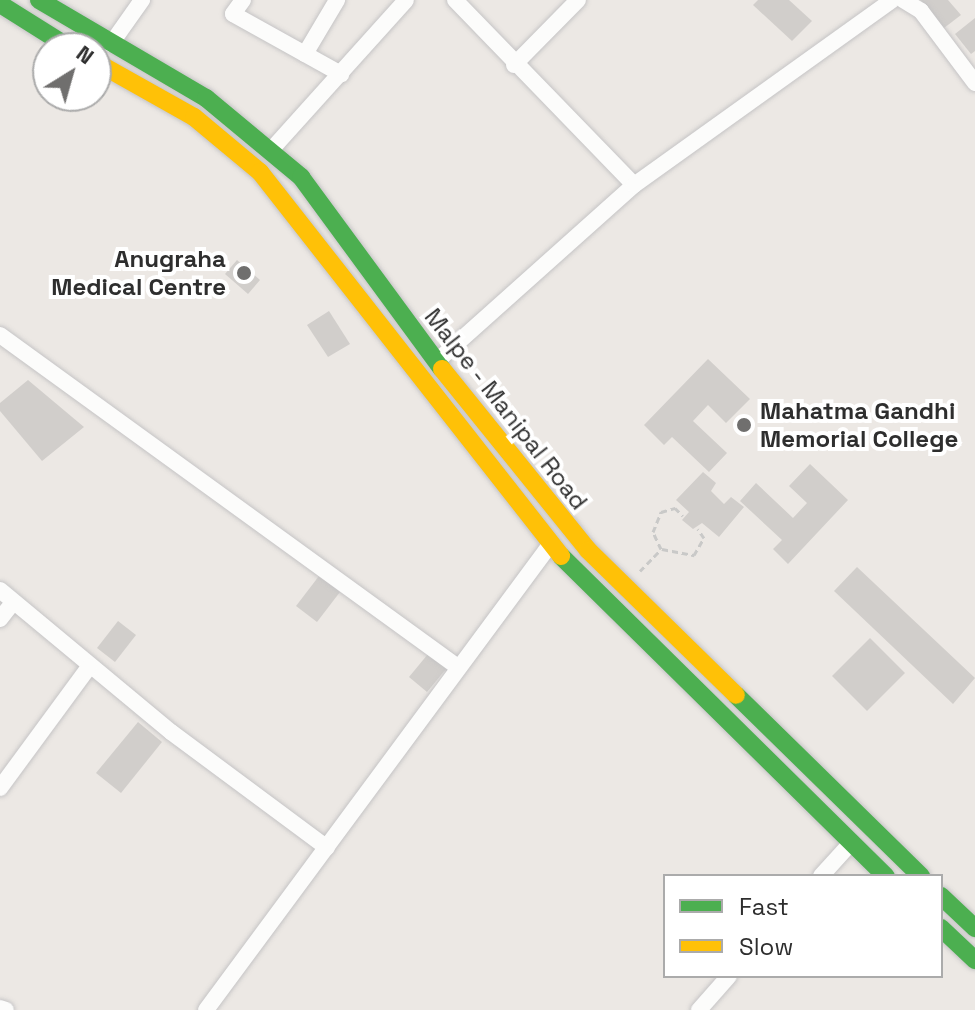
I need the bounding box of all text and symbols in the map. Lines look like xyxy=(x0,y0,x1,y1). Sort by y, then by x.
north arrow xyxy=(32,32,112,112)
text: N xyxy=(71,39,100,70)
place label: Anugraha Medical Centre xyxy=(51,245,226,301)
marker: Anugraha Medical Centre xyxy=(233,262,255,284)
street label: Malpe - Manipal Road xyxy=(418,302,594,516)
place label: Mahatma Gandhi Memorial College xyxy=(760,397,958,453)
marker: Mahatma Gandhi Memorial College xyxy=(735,416,753,434)
legend xyxy=(663,874,943,978)
text: Fast xyxy=(739,891,789,922)
text: Slow xyxy=(739,931,793,962)

